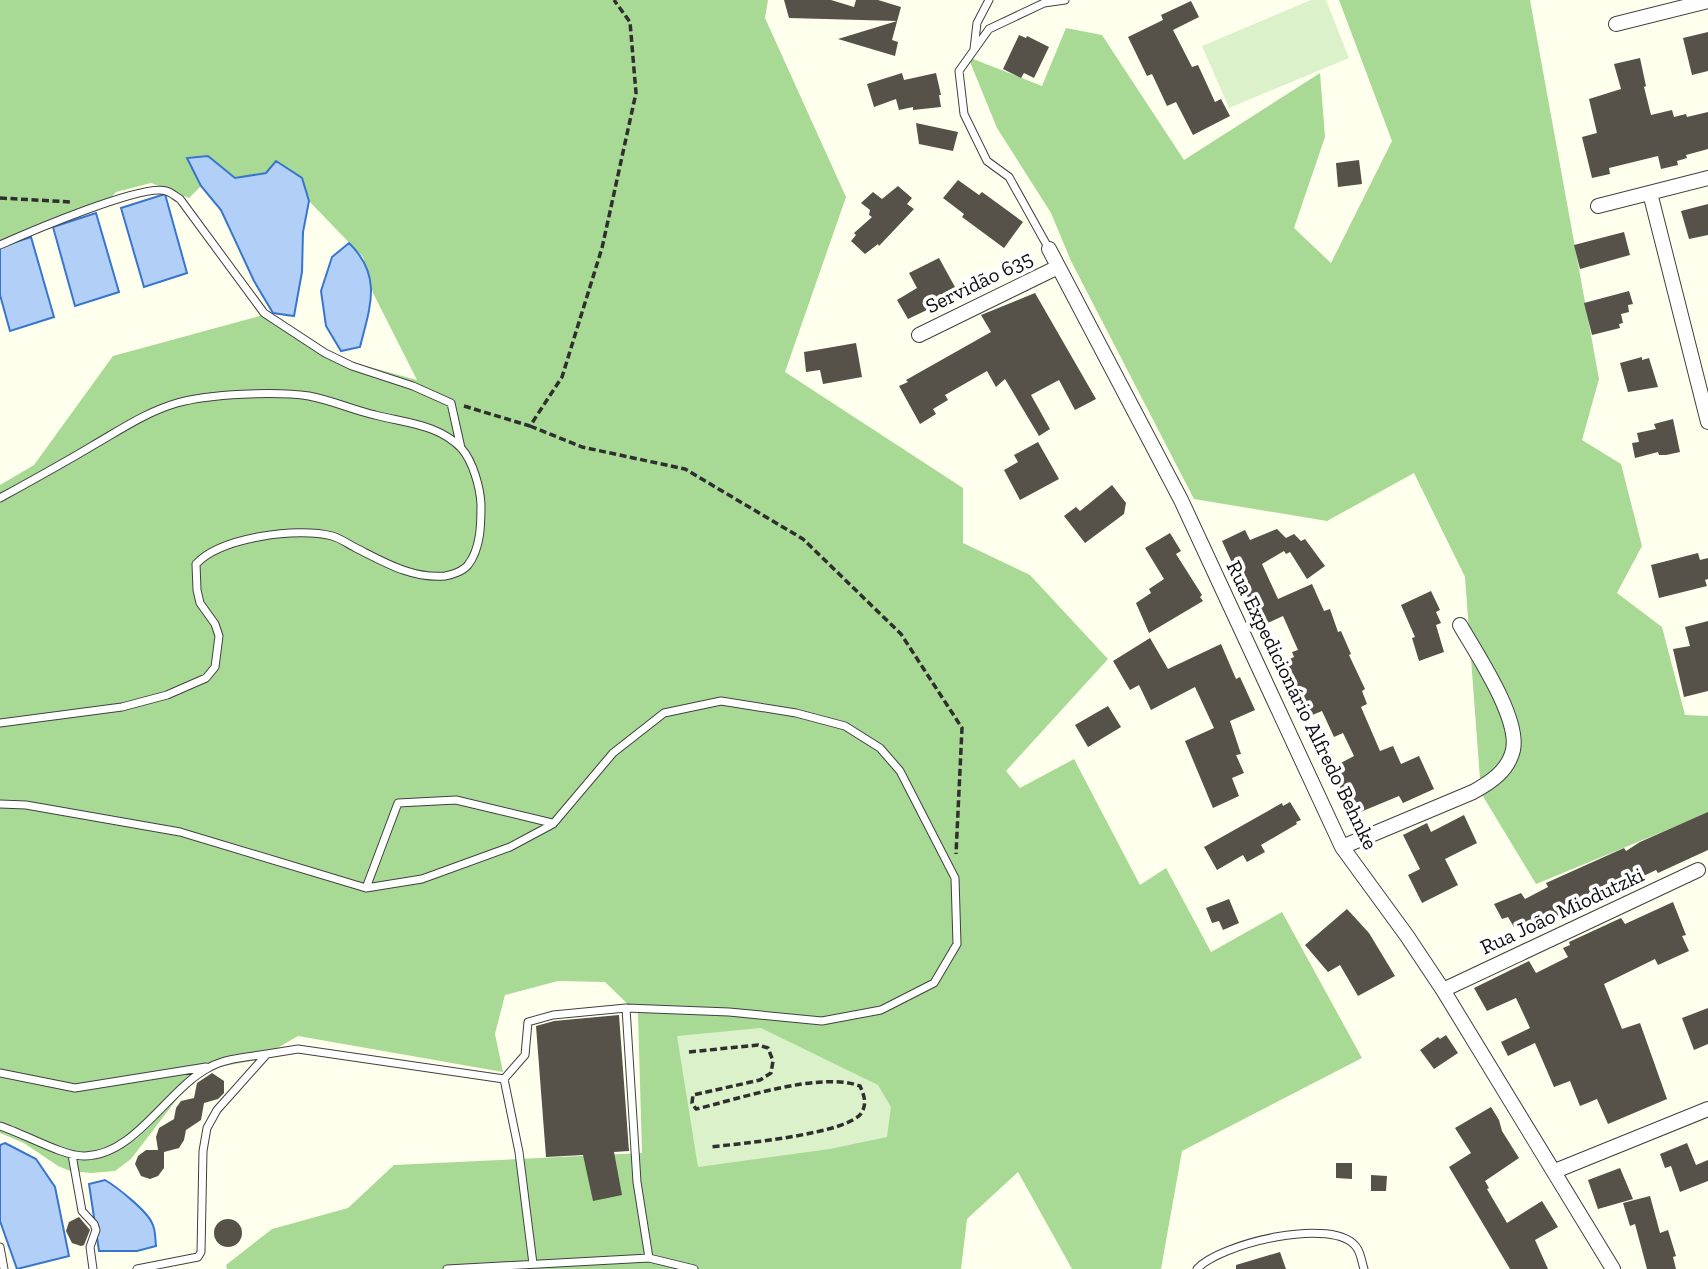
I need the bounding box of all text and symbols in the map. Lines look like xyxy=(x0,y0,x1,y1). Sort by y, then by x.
street label: Servidão 635 xyxy=(921,245,1036,318)
street label: Rua Expedicionário Alfredo Behnke xyxy=(1221,556,1383,853)
street label: Rua João Miodutzki xyxy=(1476,862,1648,959)

